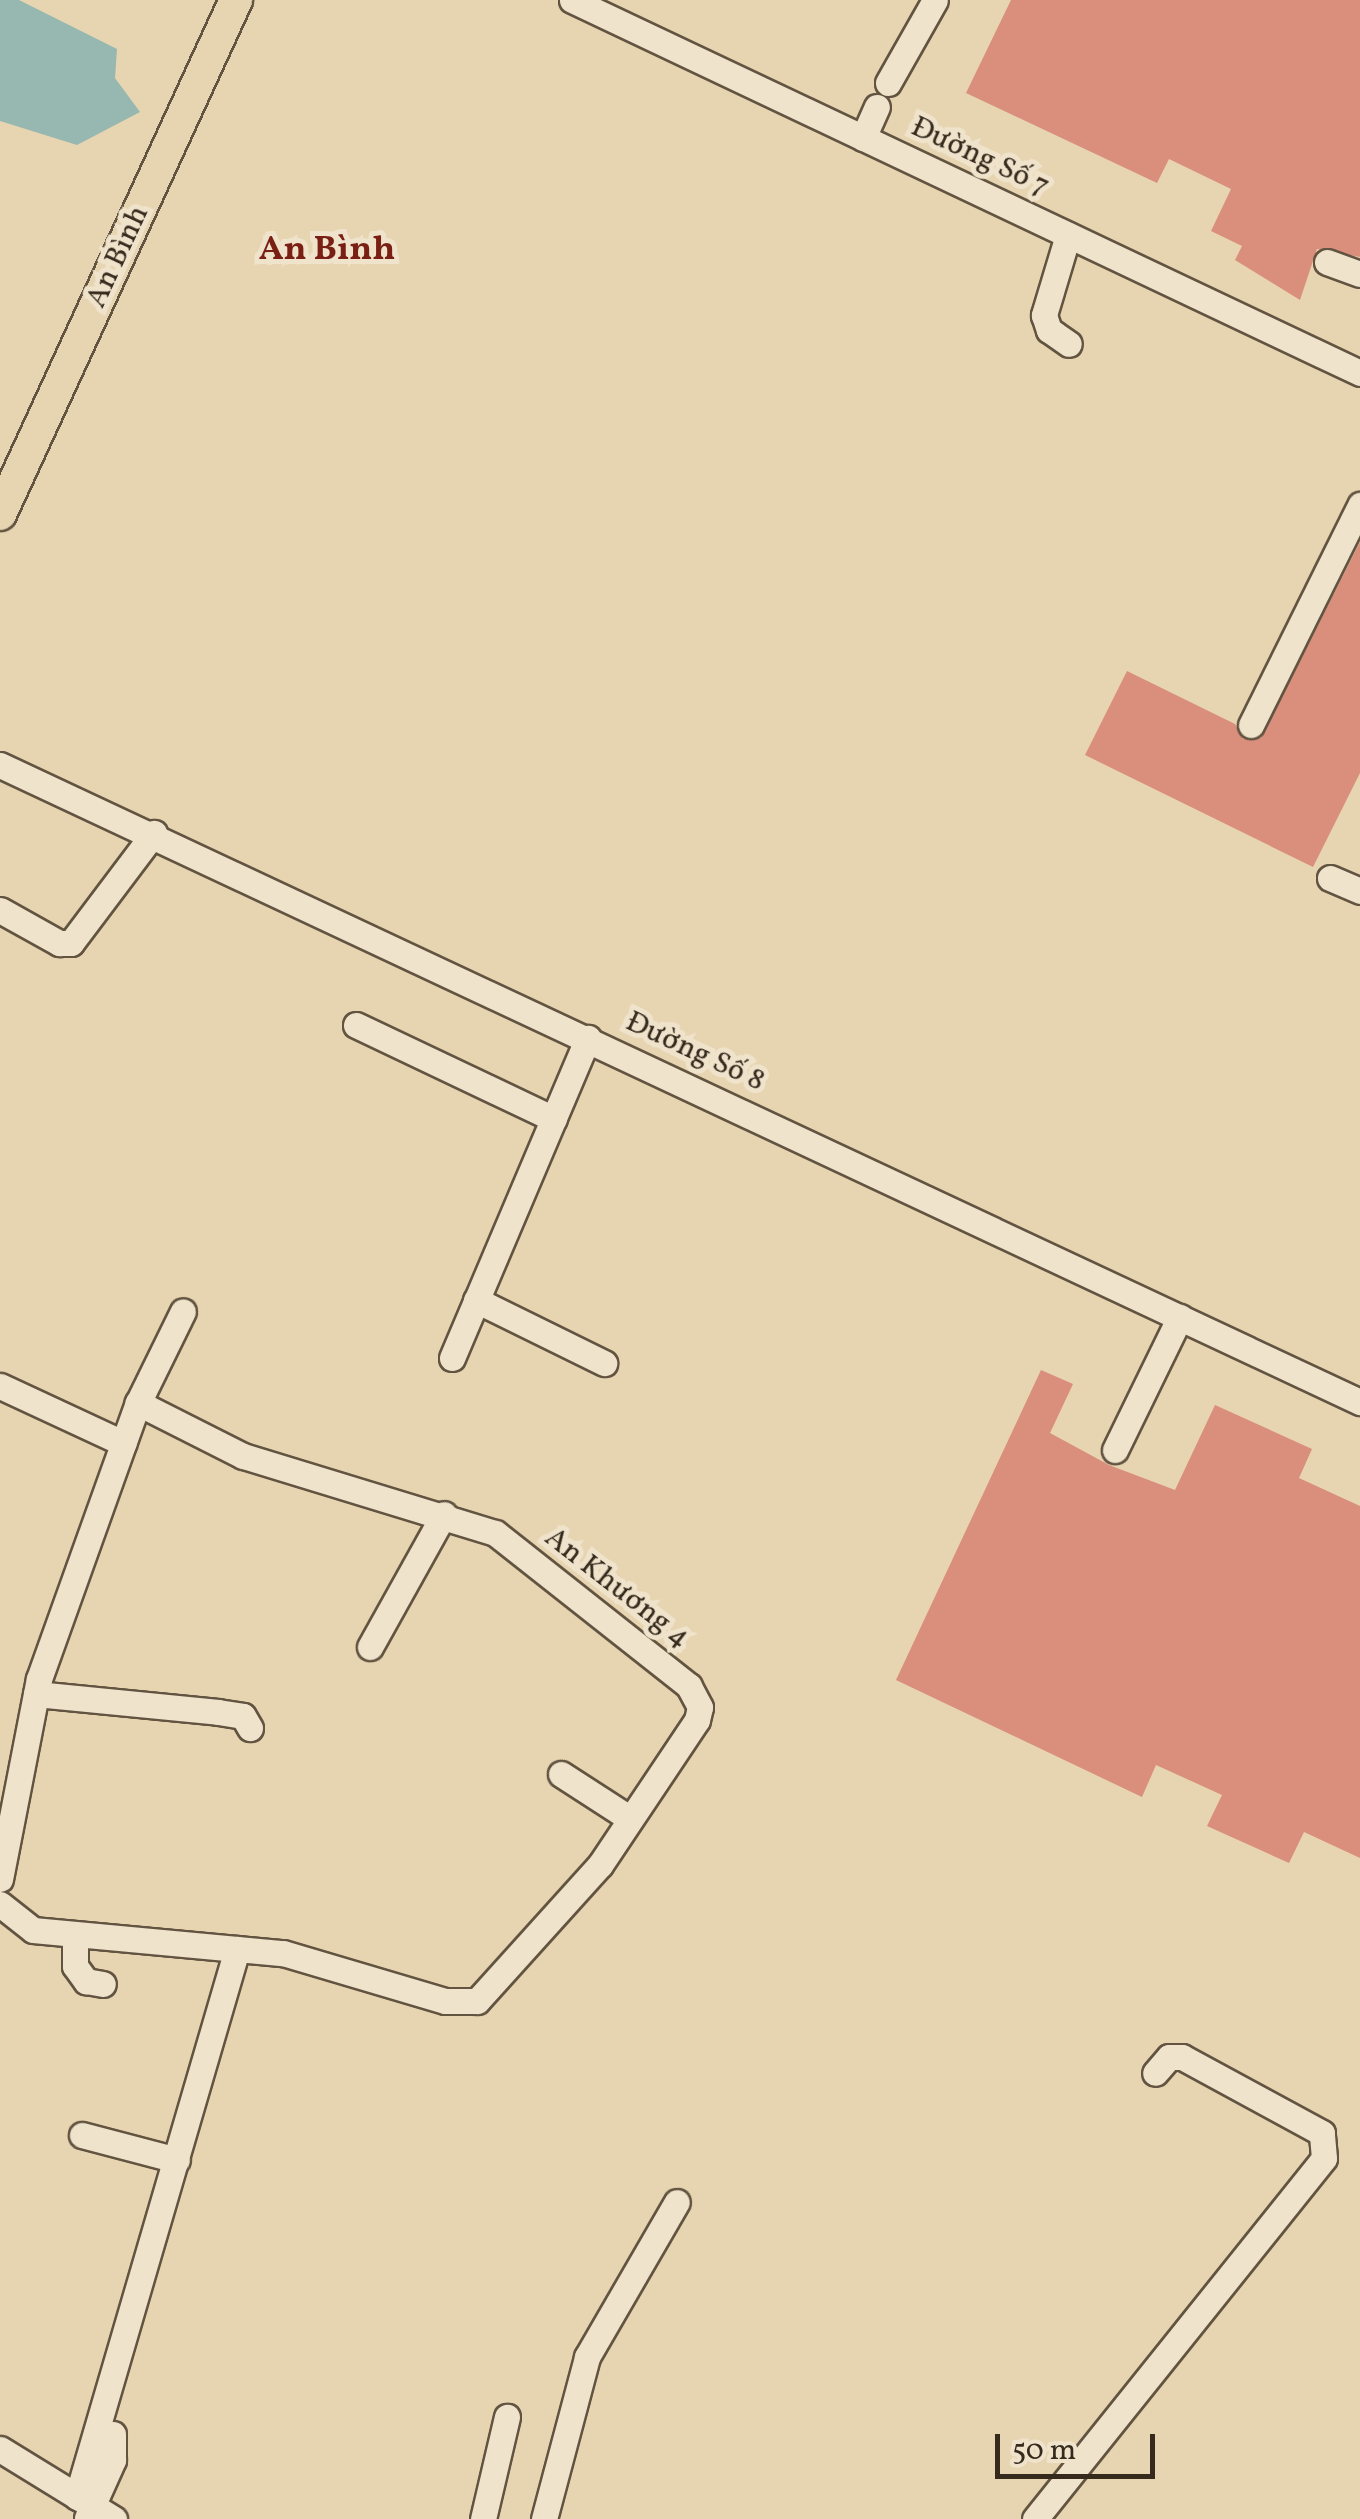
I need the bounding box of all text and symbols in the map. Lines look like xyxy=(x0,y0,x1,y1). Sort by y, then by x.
street label: Đường Số 7 xyxy=(905,109,1055,205)
street label: An Bình xyxy=(79,200,157,314)
district label: An Bình xyxy=(259,229,395,271)
street label: Đường Số 8 xyxy=(620,1004,770,1100)
street label: An Khương 4 xyxy=(537,1520,697,1656)
scale bar xyxy=(1000,2414,1160,2476)
text: 50 m xyxy=(1012,2430,1076,2472)

